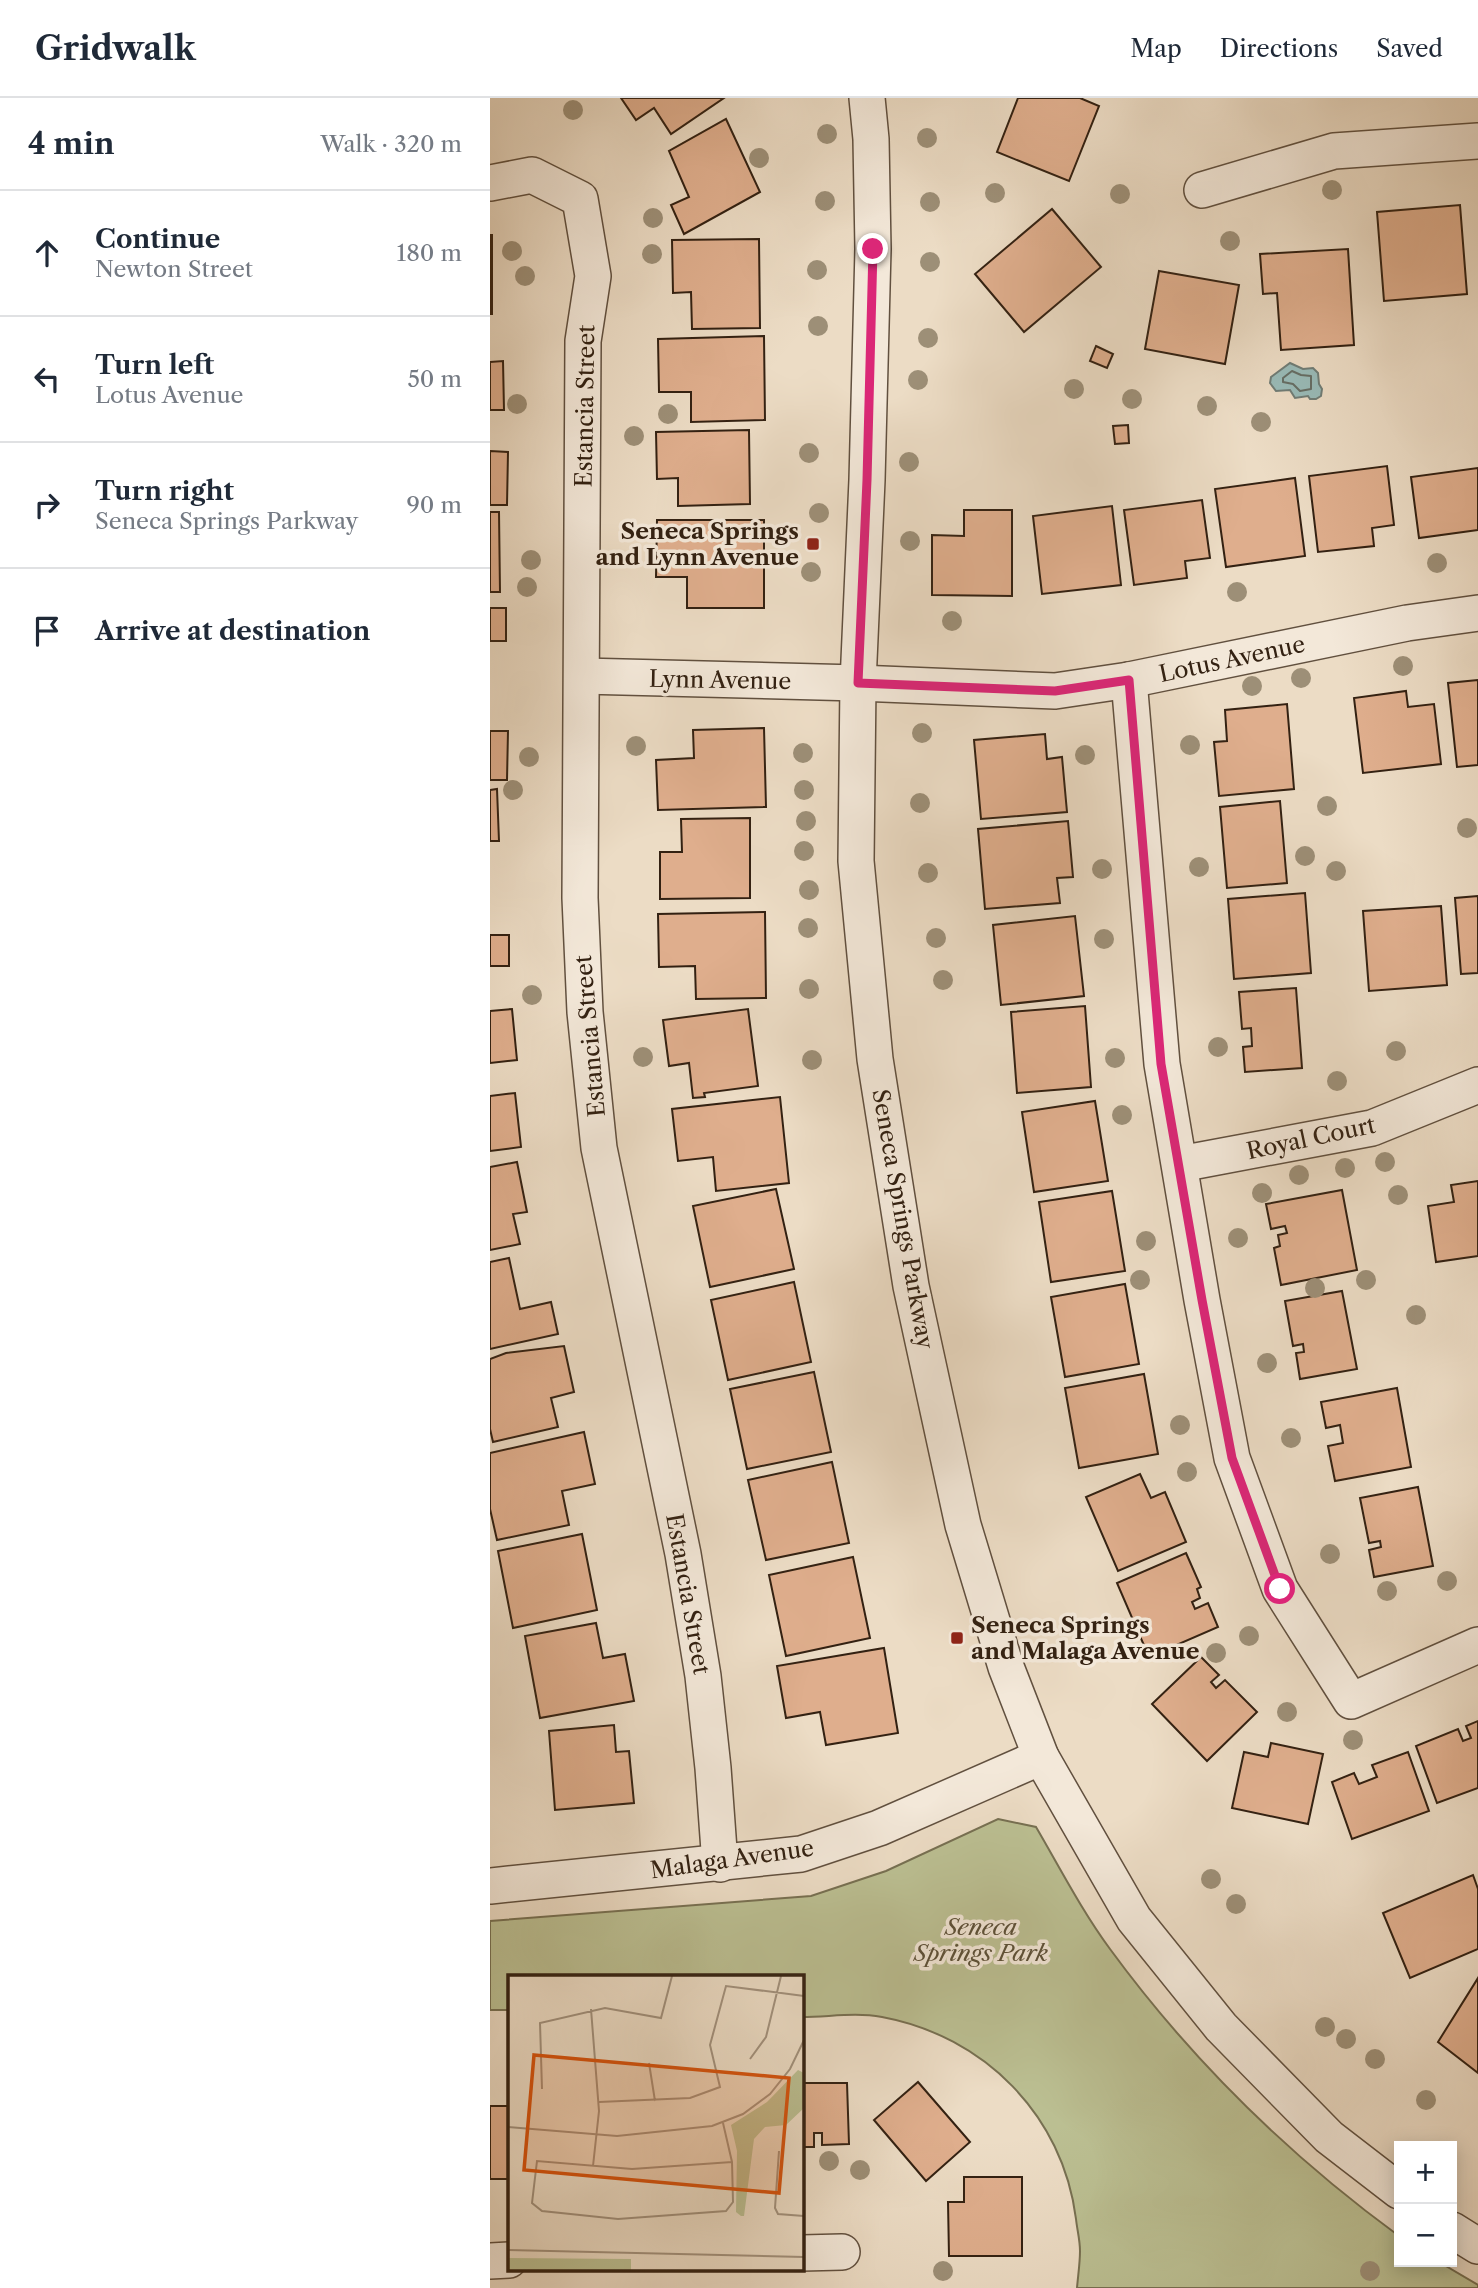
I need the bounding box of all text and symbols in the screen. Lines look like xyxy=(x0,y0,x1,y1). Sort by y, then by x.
text: Gridwalk xyxy=(35,28,196,69)
text: Map xyxy=(1130,34,1182,63)
text: Directions xyxy=(1220,34,1338,63)
text: Saved xyxy=(1376,34,1443,63)
text: 4 min xyxy=(28,125,114,162)
text: Walk · 320 m xyxy=(320,130,462,158)
text: Continue xyxy=(95,223,220,255)
route end xyxy=(857,233,888,264)
icon: ahead xyxy=(28,234,66,272)
text: 180 m xyxy=(397,239,462,267)
text: Newton Street xyxy=(95,255,253,283)
street label: Estancia Street xyxy=(570,324,600,488)
text: Turn left xyxy=(95,349,214,381)
icon: left xyxy=(28,360,66,398)
text: 50 m xyxy=(407,365,462,393)
text: Lotus Avenue xyxy=(95,381,243,409)
text: Turn right xyxy=(95,475,234,507)
icon: right xyxy=(28,486,66,524)
text: 90 m xyxy=(406,491,462,519)
text: Seneca Springs Parkway xyxy=(95,507,358,535)
place label: Seneca Springs and Lynn Avenue xyxy=(596,517,799,571)
marker: Seneca Springs and Lynn Avenue xyxy=(805,536,821,552)
icon: arrive xyxy=(28,612,66,650)
text: Arrive at destination xyxy=(95,615,370,647)
street label: Lotus Avenue xyxy=(1156,630,1308,688)
street label: Lynn Avenue xyxy=(649,665,791,695)
street label: Estancia Street xyxy=(569,954,611,1118)
street label: Seneca Springs Parkway xyxy=(866,1087,940,1351)
street label: Royal Court xyxy=(1244,1111,1378,1165)
street label: Estancia Street xyxy=(660,1511,716,1677)
route start xyxy=(1264,1573,1295,1604)
place label: Seneca Springs and Malaga Avenue xyxy=(971,1611,1200,1665)
marker: Seneca Springs and Malaga Avenue xyxy=(949,1630,965,1646)
street label: Malaga Avenue xyxy=(648,1834,816,1884)
park label: Seneca Springs Park xyxy=(912,1913,1048,1967)
inset map xyxy=(508,1975,803,2270)
map controls xyxy=(1394,2141,1457,2267)
button: + xyxy=(1394,2141,1457,2204)
button: − xyxy=(1394,2204,1457,2267)

